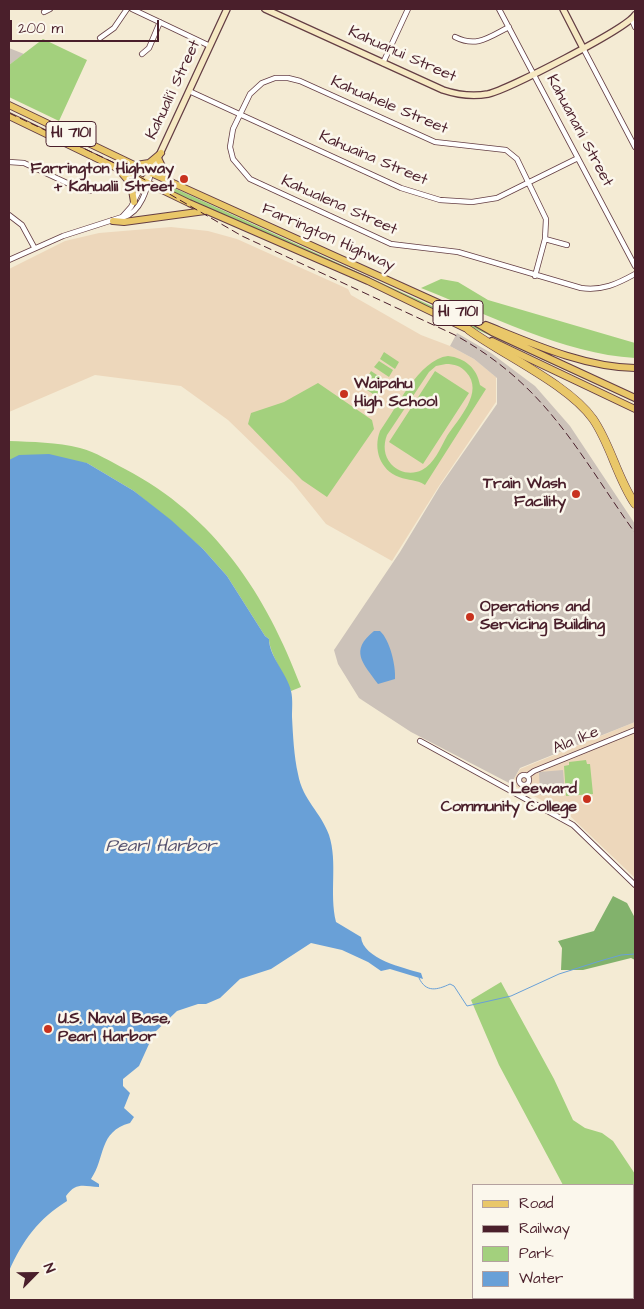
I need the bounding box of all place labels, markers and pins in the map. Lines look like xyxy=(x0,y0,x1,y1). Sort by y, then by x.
place label: Farrington Highway + Kahualii Street xyxy=(30,160,174,198)
marker: Farrington Highway + Kahualii Street xyxy=(178,173,190,185)
place label: Waipahu High School xyxy=(354,375,438,413)
marker: Waipahu High School xyxy=(338,388,350,400)
place label: Train Wash Facility xyxy=(483,475,566,513)
marker: Train Wash Facility xyxy=(570,488,582,500)
place label: Operations and Servicing Building xyxy=(480,598,605,636)
marker: Operations and Servicing Building xyxy=(464,611,476,623)
place label: Leeward Community College xyxy=(441,780,577,818)
marker: Leeward Community College xyxy=(581,793,593,805)
place label: U.S. Naval Base, Pearl Harbor xyxy=(58,1010,171,1048)
marker: U.S. Naval Base, Pearl Harbor xyxy=(42,1023,54,1035)

